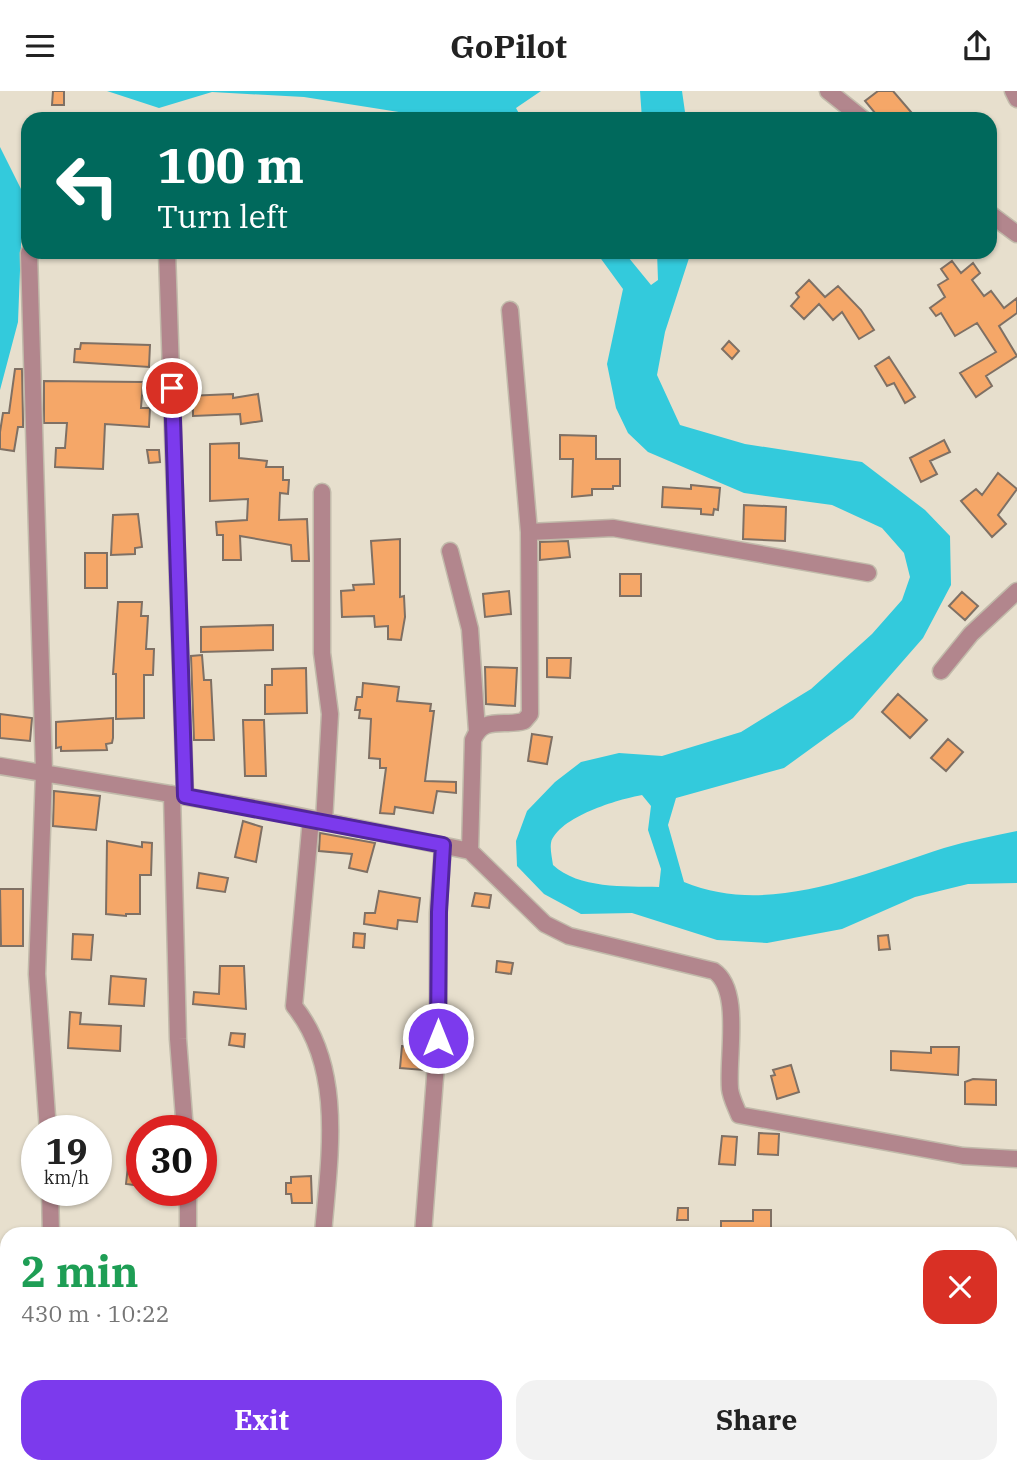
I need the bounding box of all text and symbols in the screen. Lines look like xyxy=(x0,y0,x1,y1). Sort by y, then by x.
text: GoPilot xyxy=(450,25,567,67)
icon: menu xyxy=(21,27,59,65)
icon: share xyxy=(958,27,996,65)
text: 100 m xyxy=(157,133,304,196)
icon: left xyxy=(42,140,133,231)
text: Turn left xyxy=(157,195,288,237)
pin xyxy=(142,358,202,418)
icon: arrive xyxy=(153,369,191,407)
position arrow xyxy=(401,1001,475,1075)
speed limit sign: 30 xyxy=(126,1115,217,1206)
text: 19 xyxy=(45,1128,88,1174)
text: km/h xyxy=(44,1166,89,1189)
text: 2 min xyxy=(21,1244,139,1299)
button: close xyxy=(923,1250,997,1324)
text: 430 m · 10:22 xyxy=(21,1298,170,1328)
button: Exit xyxy=(21,1380,502,1460)
button: Share xyxy=(516,1380,997,1460)

